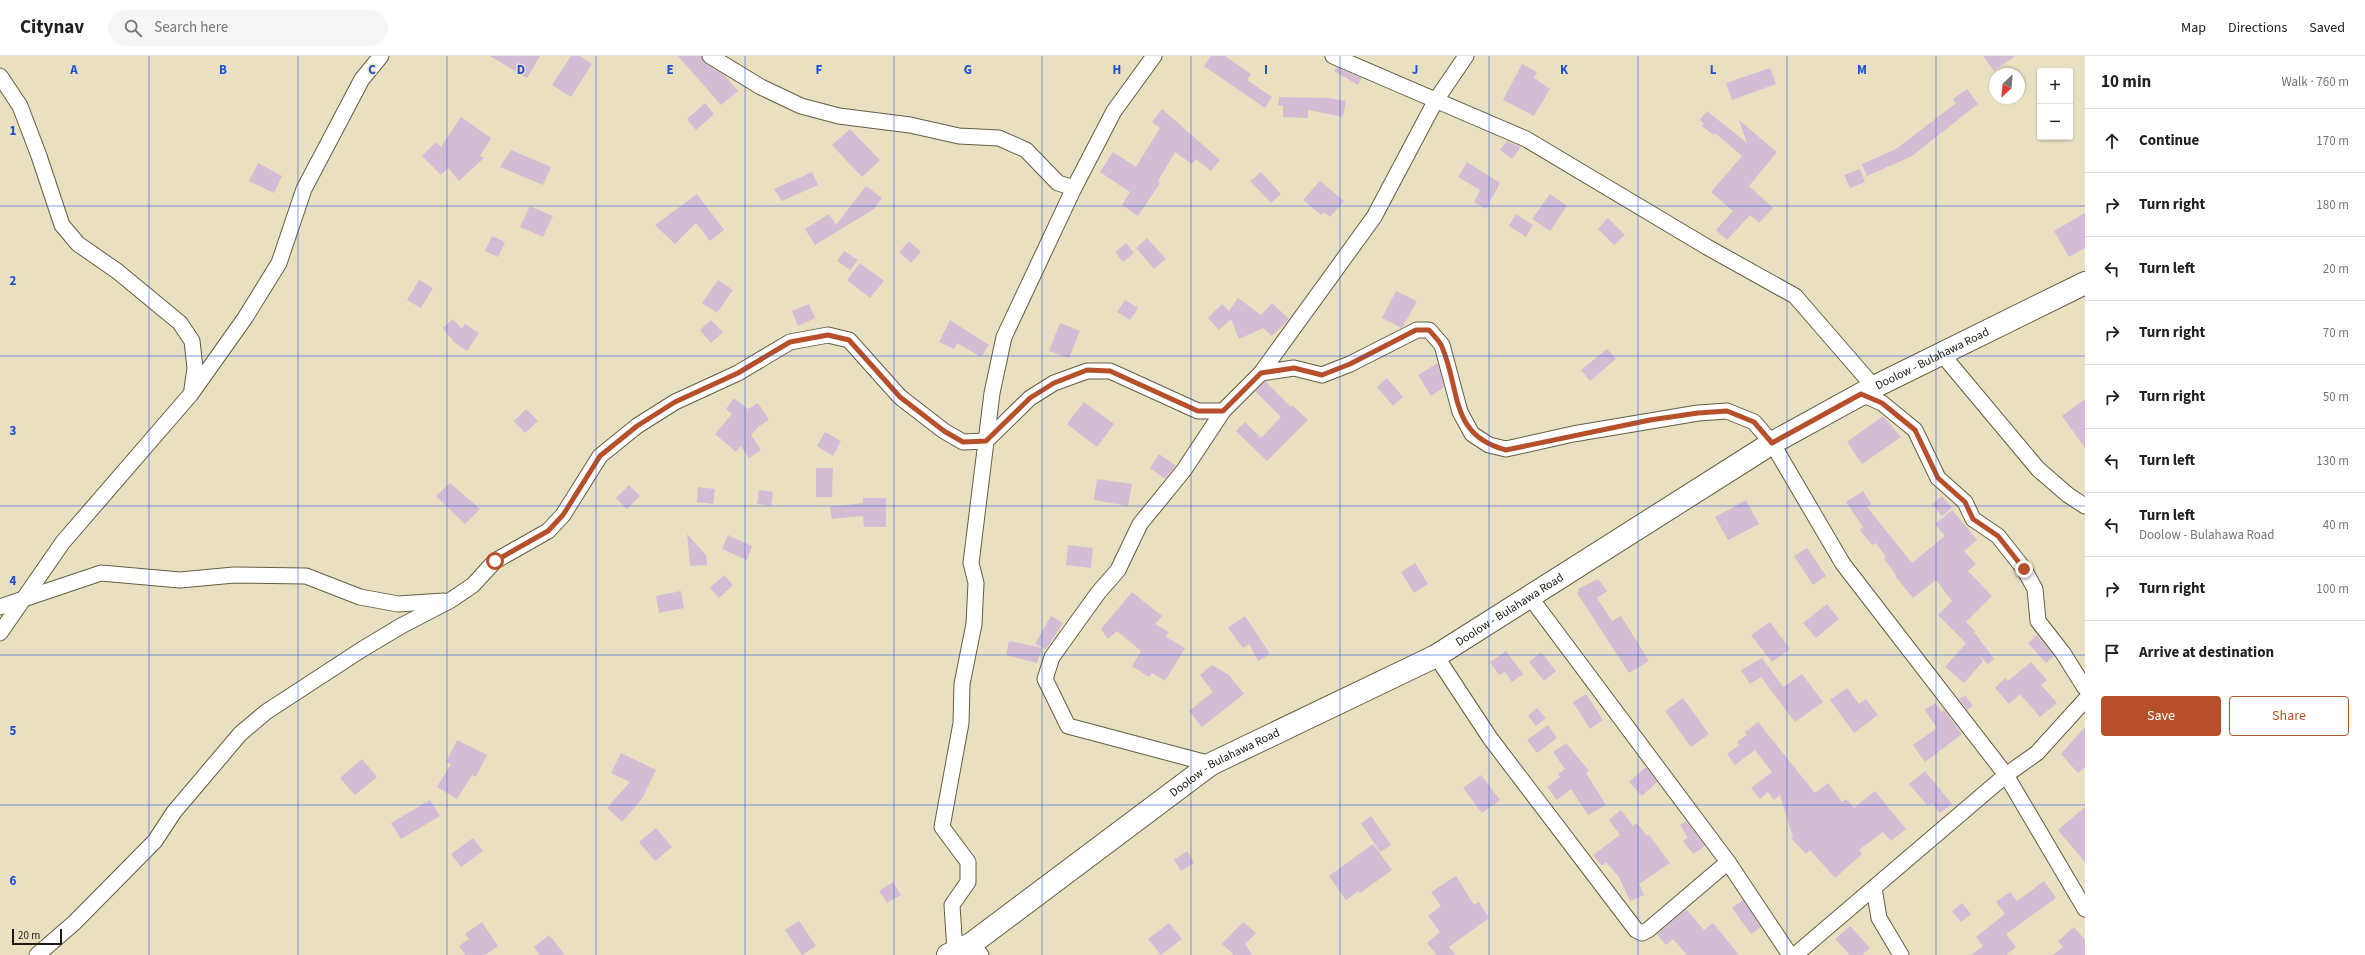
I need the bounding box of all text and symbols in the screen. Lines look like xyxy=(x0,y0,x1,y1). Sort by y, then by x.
search box xyxy=(108,10,388,46)
text: Citynav xyxy=(20,14,84,41)
icon: search xyxy=(122,17,144,39)
text: Search here xyxy=(154,17,228,38)
text: Map xyxy=(2181,18,2206,38)
text: Directions xyxy=(2228,18,2287,38)
text: Saved xyxy=(2309,18,2345,38)
text: A xyxy=(69,61,78,79)
text: B xyxy=(219,61,227,79)
text: C xyxy=(368,61,376,79)
text: D xyxy=(517,61,525,79)
text: E xyxy=(666,61,674,79)
text: F xyxy=(816,61,823,79)
text: G xyxy=(964,61,972,79)
text: H xyxy=(1113,61,1121,79)
text: I xyxy=(1264,61,1268,79)
text: J xyxy=(1412,61,1418,79)
text: K xyxy=(1560,61,1569,79)
text: L xyxy=(1710,61,1717,79)
text: M xyxy=(1857,61,1867,79)
north arrow xyxy=(1989,68,2025,104)
map controls xyxy=(2037,68,2073,140)
button: + xyxy=(2037,68,2073,104)
text: 10 min xyxy=(2101,70,2151,94)
text: Walk · 760 m xyxy=(2281,73,2349,91)
button: − xyxy=(2037,104,2073,140)
text: 1 xyxy=(10,122,17,140)
icon: ahead xyxy=(2101,130,2123,152)
text: Continue xyxy=(2139,130,2199,151)
text: 170 m xyxy=(2316,132,2349,150)
icon: right xyxy=(2101,194,2123,216)
text: Turn right xyxy=(2139,194,2205,215)
text: 180 m xyxy=(2316,196,2349,214)
icon: left xyxy=(2101,258,2123,280)
text: Turn left xyxy=(2139,258,2195,279)
text: 20 m xyxy=(2323,260,2349,278)
text: 2 xyxy=(10,272,17,290)
icon: right xyxy=(2101,322,2123,344)
text: Turn right xyxy=(2139,322,2205,343)
street label: Doolow - Bulahawa Road xyxy=(1872,323,1992,394)
text: 70 m xyxy=(2323,324,2349,342)
icon: right xyxy=(2101,386,2123,408)
text: Turn right xyxy=(2139,386,2205,407)
text: 50 m xyxy=(2323,388,2349,406)
text: 3 xyxy=(10,422,17,440)
icon: left xyxy=(2101,450,2123,472)
text: Turn left xyxy=(2139,450,2195,471)
text: 130 m xyxy=(2316,452,2349,470)
text: Turn left xyxy=(2139,505,2195,526)
icon: left xyxy=(2101,514,2123,536)
text: 40 m xyxy=(2323,516,2349,534)
text: Doolow - Bulahawa Road xyxy=(2139,526,2274,544)
route start xyxy=(486,552,504,570)
route end xyxy=(2015,560,2033,578)
street label: Doolow - Bulahawa Road xyxy=(1452,569,1567,650)
text: 4 xyxy=(10,572,17,590)
icon: right xyxy=(2101,578,2123,600)
text: Turn right xyxy=(2139,578,2205,599)
text: 100 m xyxy=(2316,580,2349,598)
icon: arrive xyxy=(2101,642,2123,664)
text: Arrive at destination xyxy=(2139,642,2274,663)
button: Save xyxy=(2101,696,2221,736)
button: Share xyxy=(2229,696,2349,736)
text: 5 xyxy=(10,722,17,740)
street label: Doolow - Bulahawa Road xyxy=(1166,724,1282,801)
text: 6 xyxy=(10,872,17,890)
scale bar xyxy=(12,927,62,946)
text: 20 m xyxy=(18,928,40,943)

